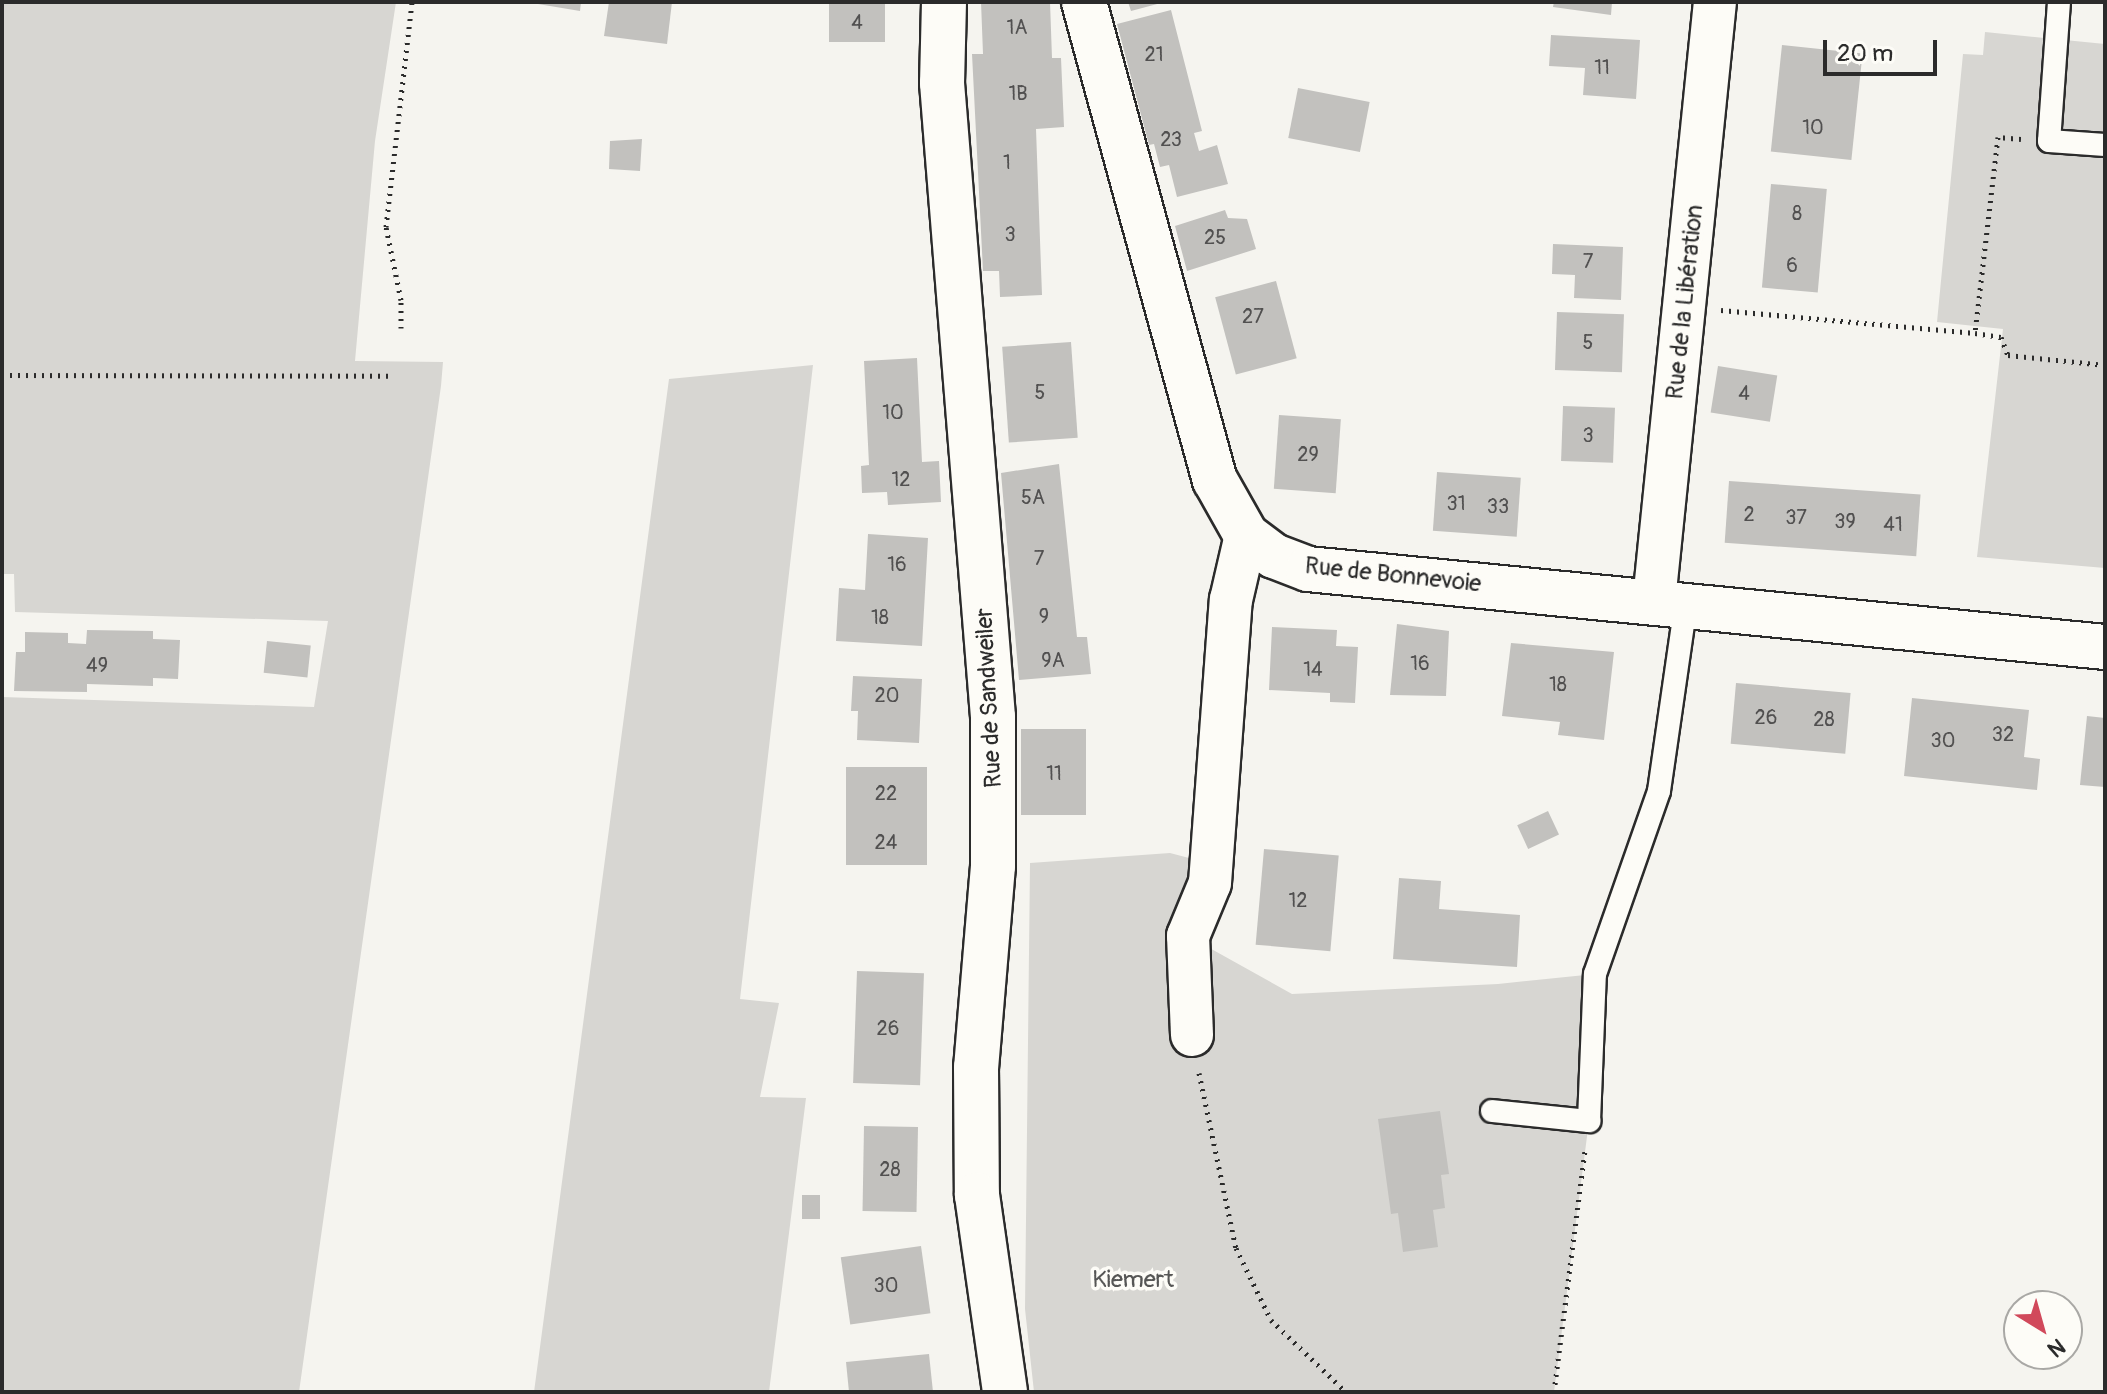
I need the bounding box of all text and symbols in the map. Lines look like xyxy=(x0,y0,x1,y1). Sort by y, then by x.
house number: 4 xyxy=(851,10,863,34)
house number: 1A xyxy=(1007,15,1027,39)
scale bar xyxy=(1827,24,1941,74)
text: 20 m xyxy=(1837,39,1893,68)
house number: 21 xyxy=(1145,42,1163,66)
house number: 11 xyxy=(1594,55,1610,79)
house number: 1B xyxy=(1008,81,1028,105)
house number: 10 xyxy=(1802,115,1824,139)
house number: 23 xyxy=(1160,127,1182,151)
house number: 1 xyxy=(1003,150,1011,174)
house number: 8 xyxy=(1792,201,1802,225)
street label: Rue de la Libération xyxy=(1660,203,1710,401)
house number: 3 xyxy=(1004,222,1016,246)
house number: 25 xyxy=(1204,225,1226,249)
house number: 7 xyxy=(1583,249,1593,273)
house number: 6 xyxy=(1786,253,1798,277)
house number: 27 xyxy=(1242,304,1264,328)
house number: 5 xyxy=(1583,330,1593,354)
house number: 5 xyxy=(1035,380,1045,404)
house number: 4 xyxy=(1738,381,1750,405)
house number: 10 xyxy=(882,400,904,424)
house number: 3 xyxy=(1582,423,1594,447)
house number: 29 xyxy=(1297,442,1319,466)
house number: 12 xyxy=(892,467,910,491)
house number: 5A xyxy=(1021,485,1045,509)
house number: 31 xyxy=(1447,491,1465,515)
house number: 33 xyxy=(1487,494,1509,518)
house number: 2 xyxy=(1743,502,1755,526)
house number: 37 xyxy=(1785,505,1807,529)
house number: 39 xyxy=(1834,509,1856,533)
house number: 41 xyxy=(1883,512,1903,536)
house number: 7 xyxy=(1034,546,1044,570)
street label: Rue de Bonnevoie xyxy=(1303,551,1483,599)
house number: 16 xyxy=(887,552,907,576)
house number: 9 xyxy=(1039,604,1049,628)
house number: 18 xyxy=(871,605,889,629)
street label: Rue de Sandweiler xyxy=(970,607,1008,789)
house number: 9A xyxy=(1041,648,1065,672)
house number: 16 xyxy=(1410,651,1430,675)
house number: 49 xyxy=(86,653,108,677)
house number: 14 xyxy=(1303,657,1323,681)
house number: 18 xyxy=(1549,672,1567,696)
house number: 20 xyxy=(875,683,899,707)
house number: 26 xyxy=(1755,705,1777,729)
house number: 28 xyxy=(1813,707,1835,731)
house number: 32 xyxy=(1992,722,2014,746)
house number: 30 xyxy=(1931,728,1955,752)
house number: 11 xyxy=(1046,761,1062,785)
house number: 22 xyxy=(875,781,897,805)
house number: 24 xyxy=(875,830,897,854)
house number: 12 xyxy=(1289,888,1307,912)
house number: 26 xyxy=(877,1016,899,1040)
house number: 28 xyxy=(879,1157,901,1181)
park label: Kiemert xyxy=(1092,1266,1174,1294)
house number: 30 xyxy=(874,1273,898,1297)
north arrow xyxy=(2003,1290,2083,1370)
text: N xyxy=(2042,1332,2071,1363)

